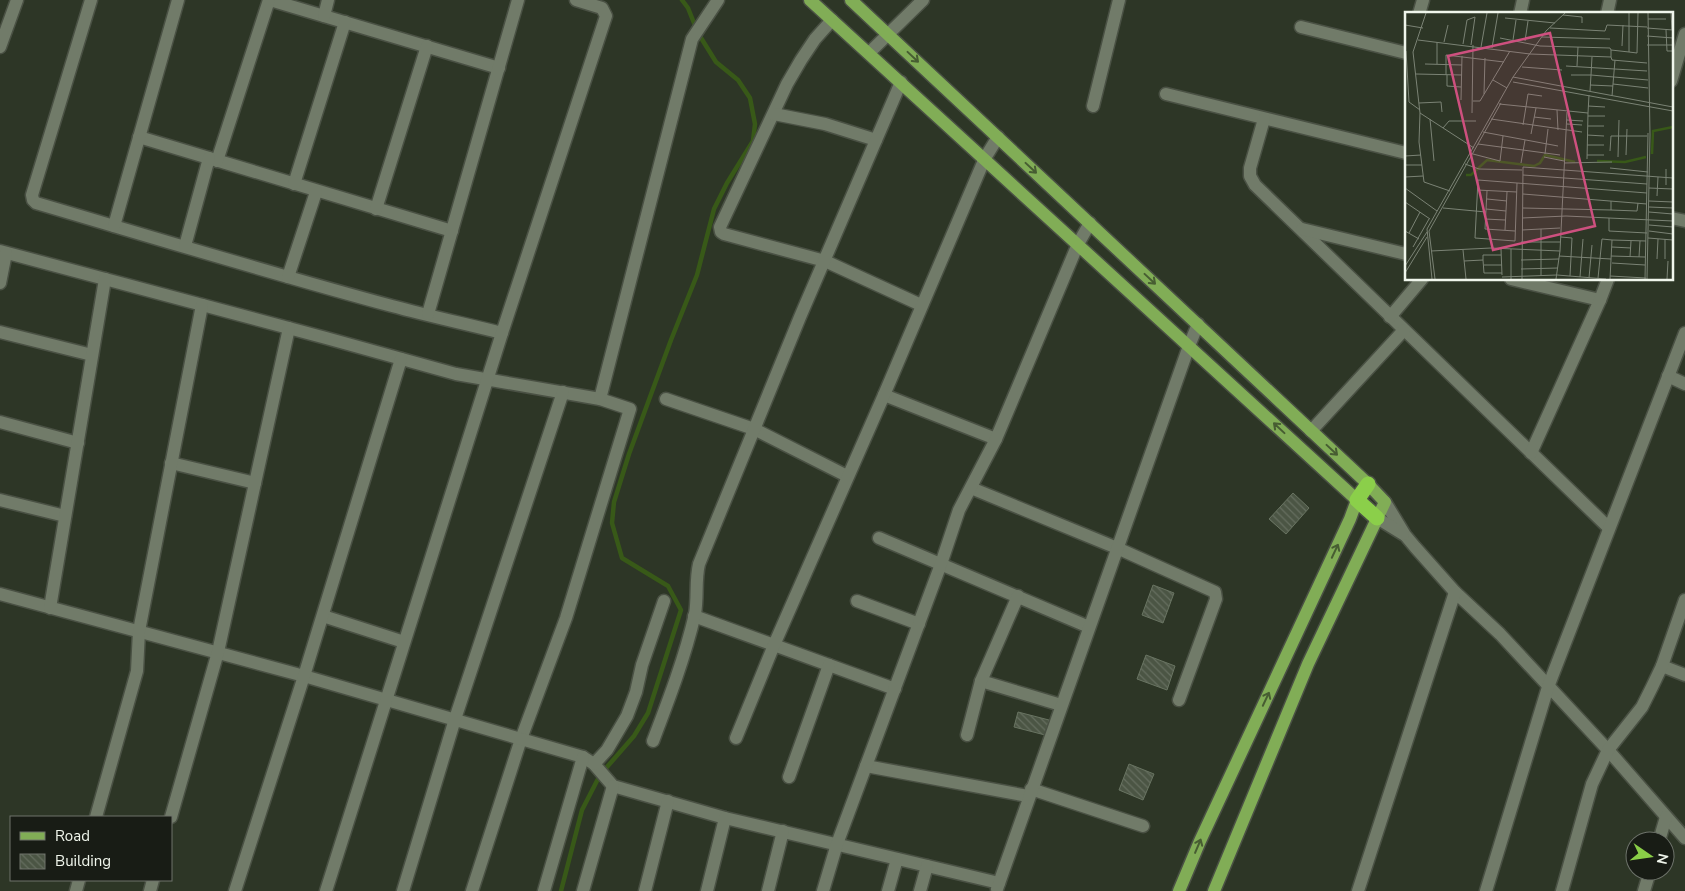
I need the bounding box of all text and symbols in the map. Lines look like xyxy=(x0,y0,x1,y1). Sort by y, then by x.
inset map xyxy=(1405,12,1672,280)
one-way arrow xyxy=(907,51,919,63)
one-way arrow xyxy=(1025,162,1038,174)
one-way arrow xyxy=(1144,273,1156,285)
one-way arrow xyxy=(1272,422,1285,434)
one-way arrow xyxy=(1326,444,1339,456)
one-way arrow xyxy=(1331,544,1340,559)
one-way arrow xyxy=(1262,692,1271,707)
legend xyxy=(10,816,172,881)
text: Road xyxy=(55,826,90,846)
north arrow xyxy=(1625,831,1675,881)
one-way arrow xyxy=(1193,839,1203,854)
text: Building xyxy=(55,851,111,871)
text: N xyxy=(1652,852,1673,866)

